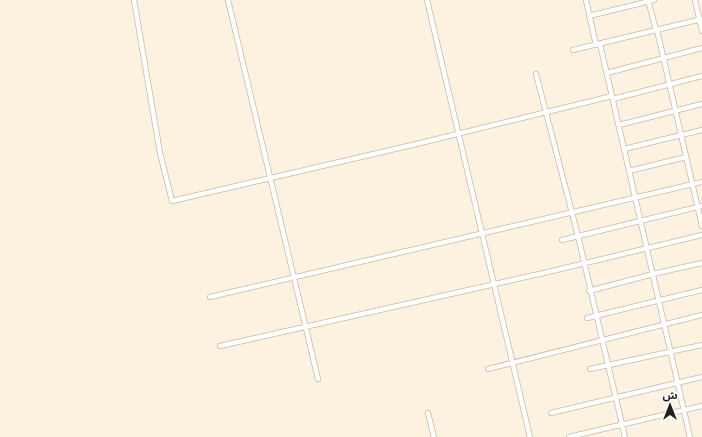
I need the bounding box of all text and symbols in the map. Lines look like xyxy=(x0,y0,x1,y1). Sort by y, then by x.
text: ش xyxy=(662,384,678,407)
north arrow xyxy=(650,385,690,425)

